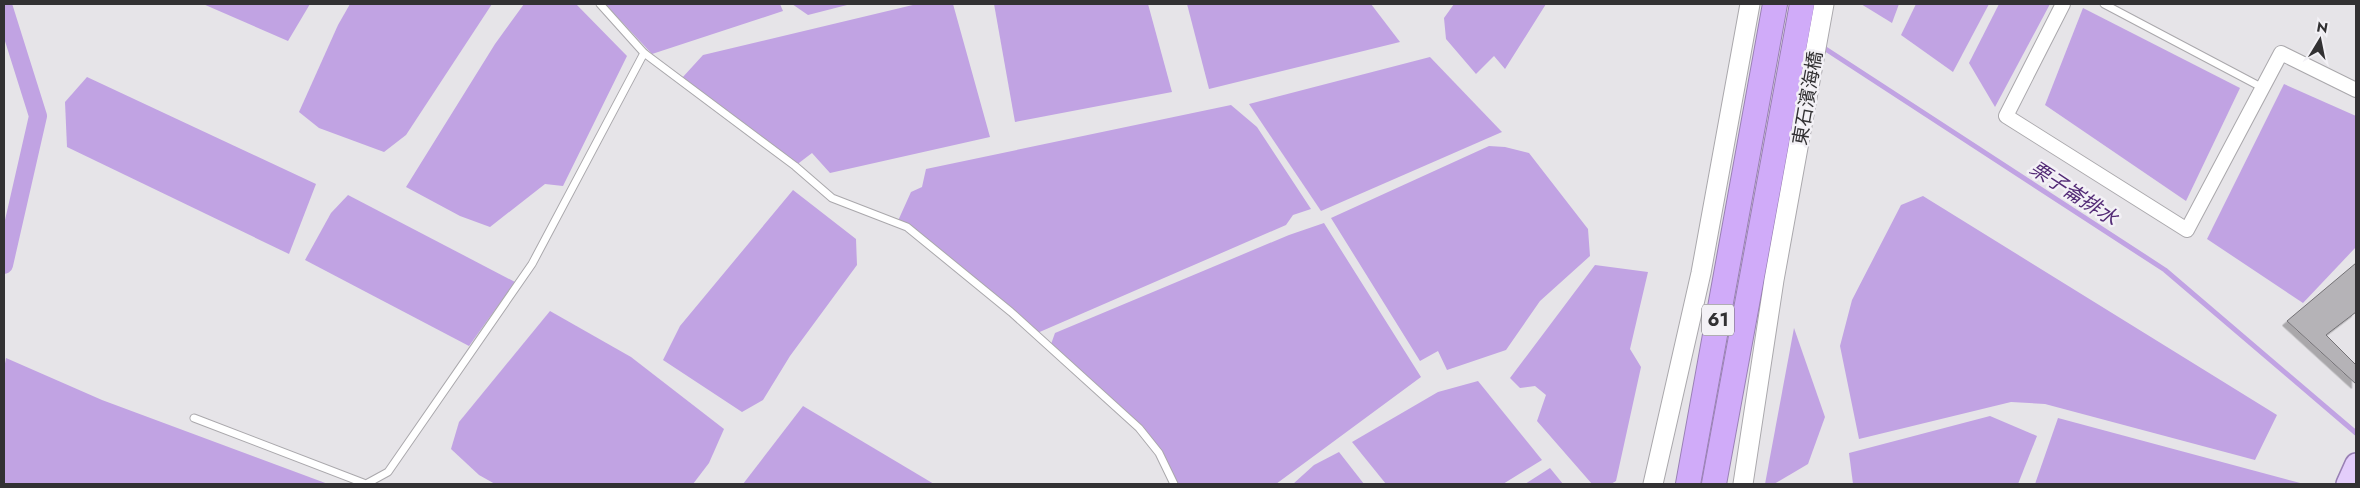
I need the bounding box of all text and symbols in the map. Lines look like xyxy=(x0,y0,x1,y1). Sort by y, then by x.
north arrow xyxy=(2295,15,2345,65)
text: N xyxy=(2315,16,2329,38)
street label: 東石濱海橋 xyxy=(1786,49,1829,147)
water label: 栗子崙排水 xyxy=(2024,154,2124,233)
road number: 61 xyxy=(1702,304,1734,336)

